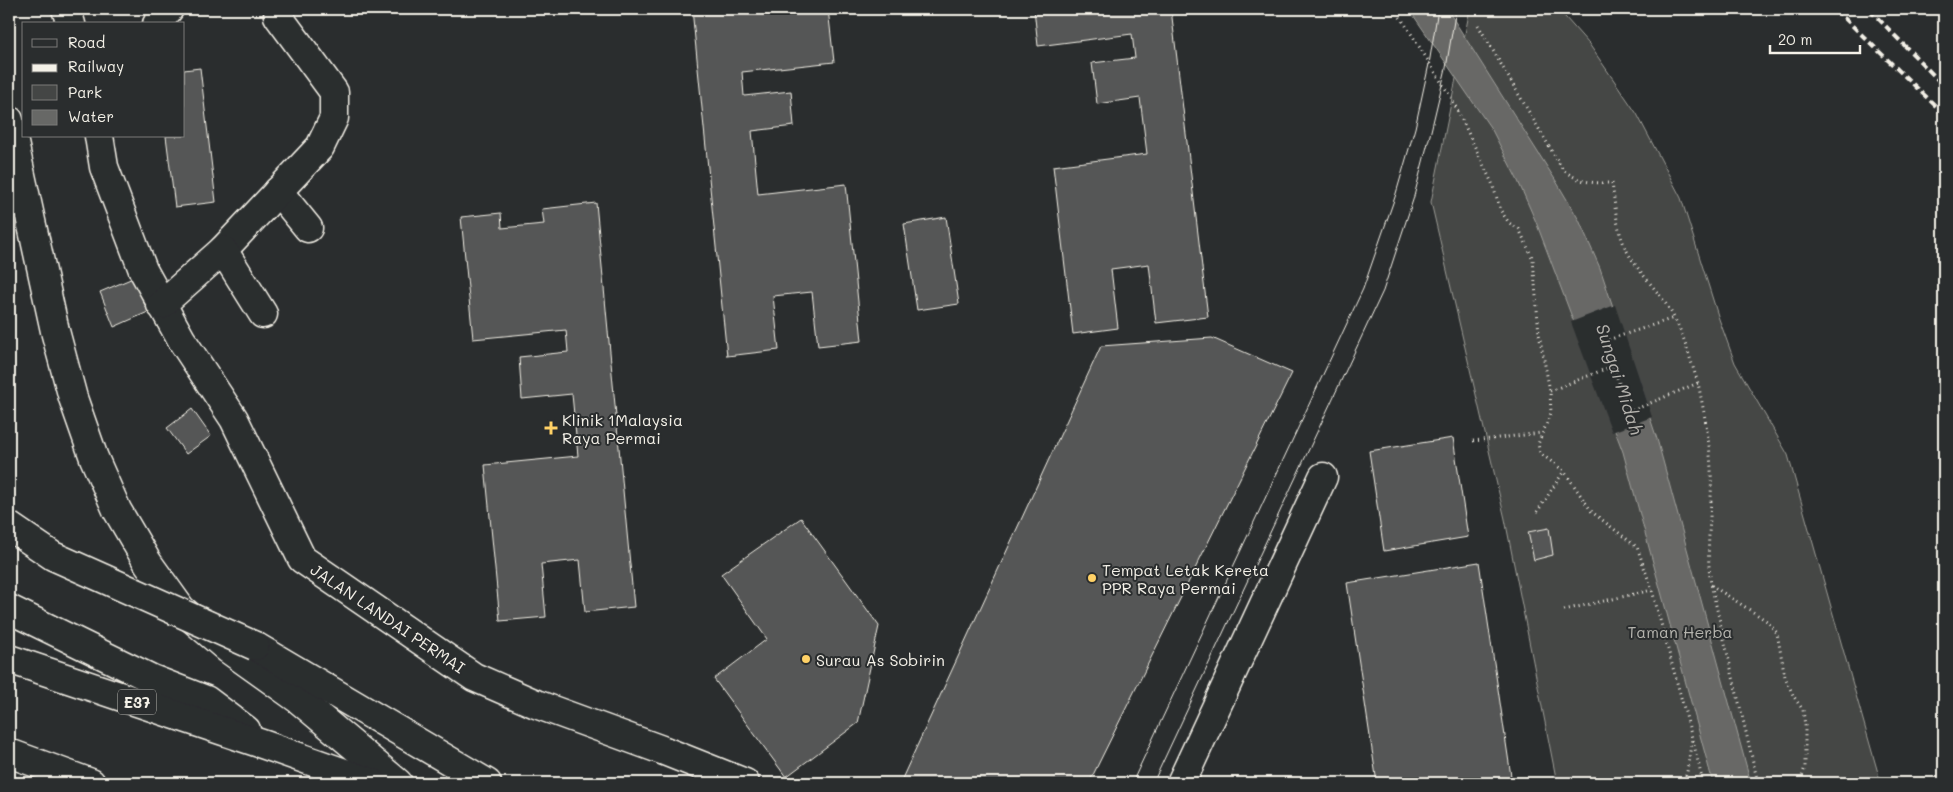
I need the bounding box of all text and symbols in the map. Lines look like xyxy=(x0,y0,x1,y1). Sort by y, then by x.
legend xyxy=(22,22,185,138)
scale bar xyxy=(1770,22,1860,54)
text: 20 m xyxy=(1778,29,1812,49)
text: Road xyxy=(68,32,105,52)
text: Railway xyxy=(68,56,124,76)
text: Park xyxy=(68,82,102,102)
text: Water xyxy=(68,106,114,126)
water label: Sungai Midah xyxy=(1591,320,1649,438)
place label: Klinik 1Malaysia Raya Permai xyxy=(562,409,683,448)
marker: Klinik 1Malaysia Raya Permai xyxy=(544,421,558,435)
street label: JALAN LANDAI PERMAI xyxy=(307,558,469,678)
place label: Tempat Letak Kereta PPR Raya Permai xyxy=(1102,559,1269,598)
marker: Tempat Letak Kereta PPR Raya Permai xyxy=(1086,572,1098,584)
park label: Taman Herba xyxy=(1627,621,1733,642)
place label: Surau As Sobirin xyxy=(816,649,945,670)
marker: Surau As Sobirin xyxy=(800,653,812,665)
road number: E37 xyxy=(118,690,156,714)

